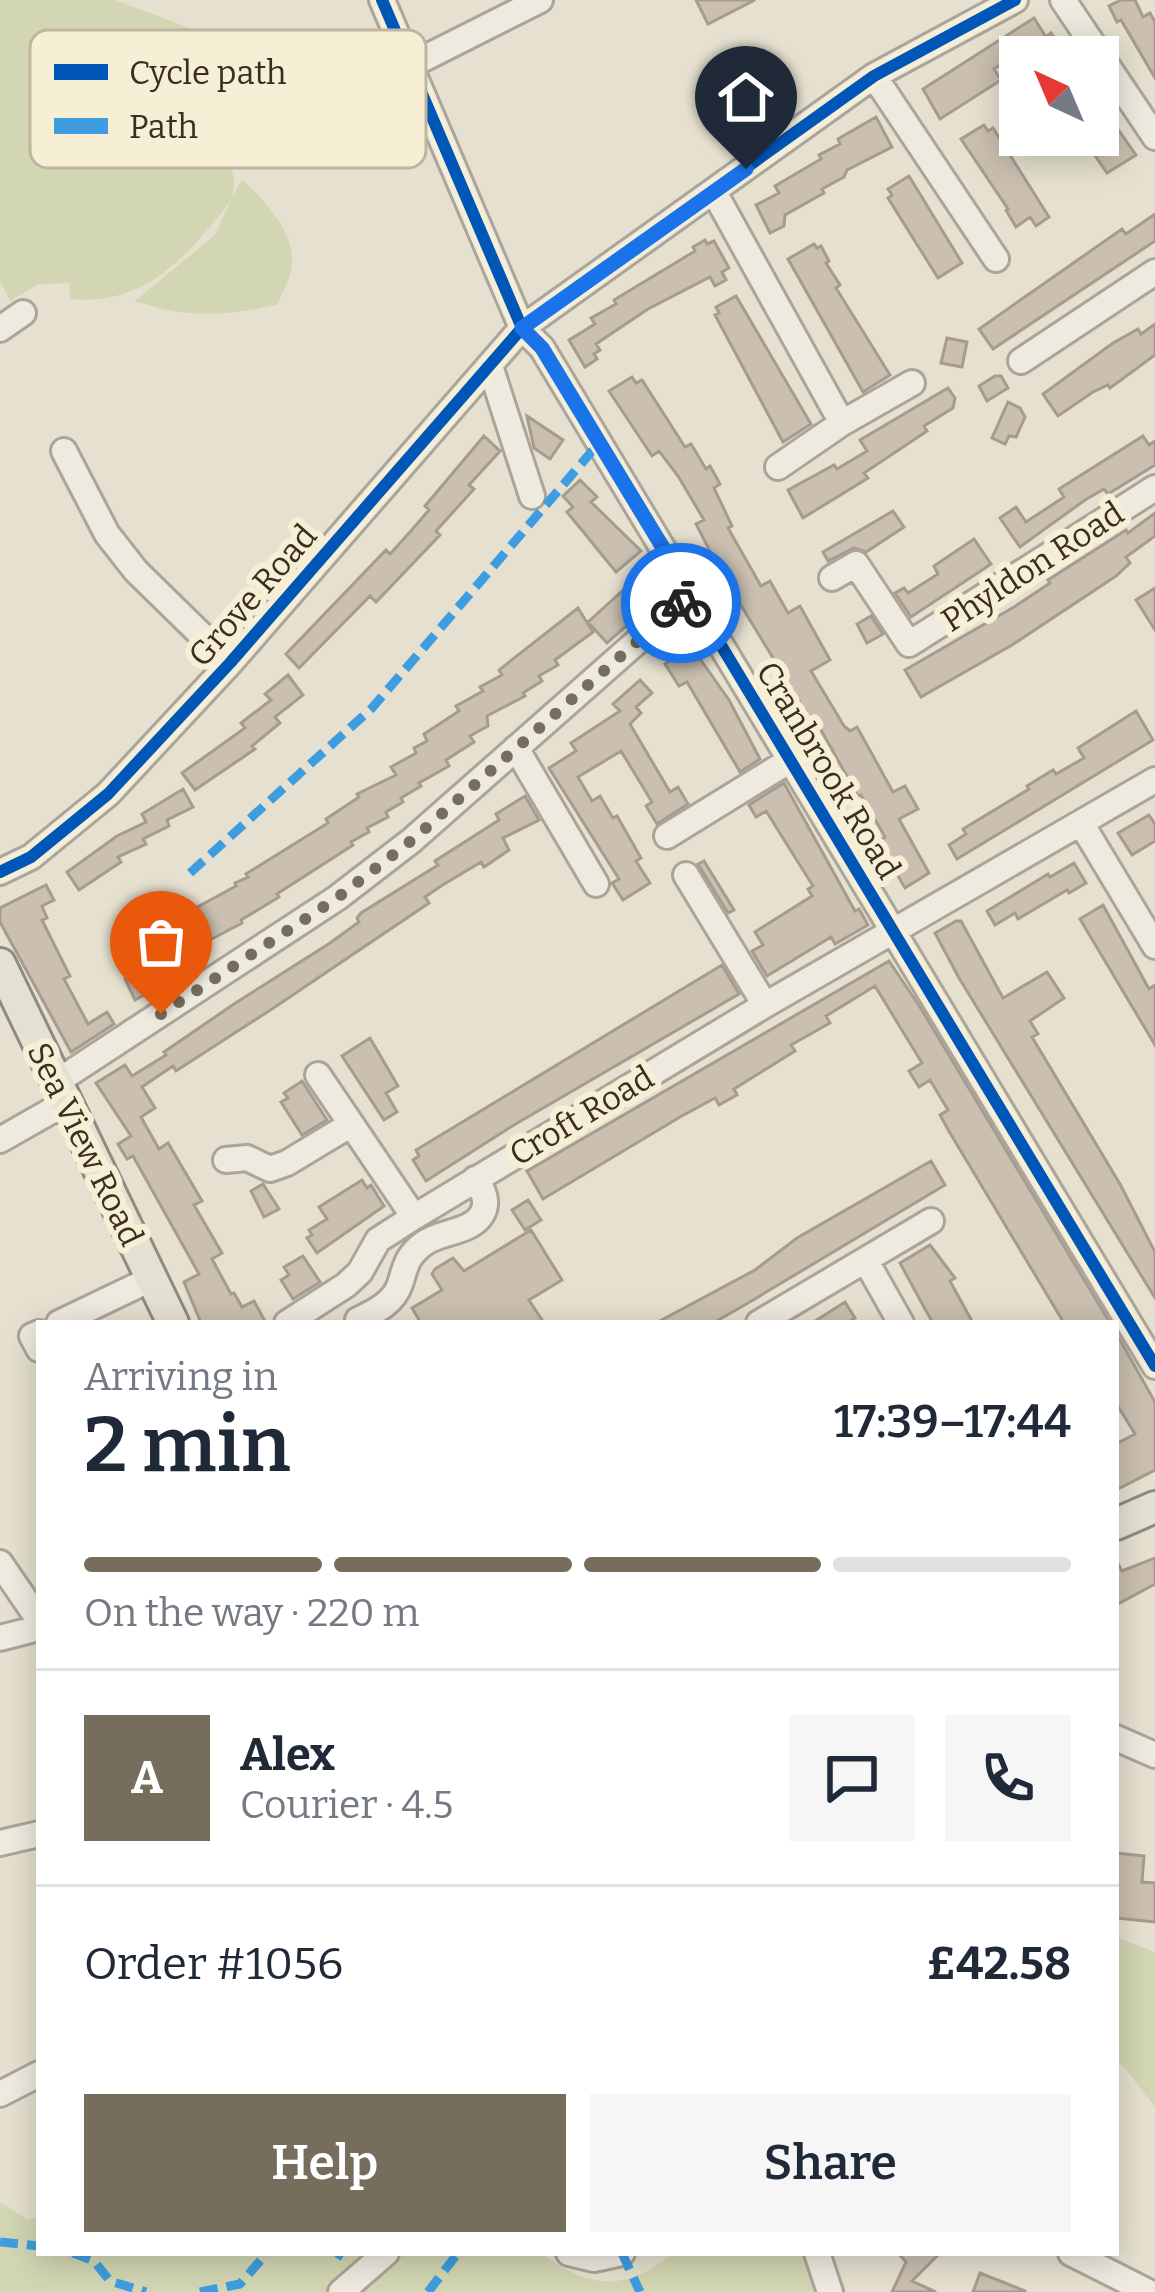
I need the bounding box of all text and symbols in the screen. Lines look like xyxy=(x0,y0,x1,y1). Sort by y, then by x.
legend xyxy=(30,30,426,168)
north arrow xyxy=(999,36,1119,156)
map controls xyxy=(999,36,1119,156)
pin xyxy=(695,46,797,169)
text: Cycle path xyxy=(129,53,287,93)
icon: home xyxy=(713,64,779,130)
text: Path xyxy=(129,107,198,147)
street label: Phyldon Road xyxy=(934,493,1131,641)
street label: Grove Road xyxy=(180,516,325,675)
courier xyxy=(621,543,741,663)
icon: bike xyxy=(648,570,714,636)
street label: Cranbrook Road xyxy=(747,655,909,887)
pin xyxy=(110,891,212,1014)
icon: bag xyxy=(128,909,194,975)
street label: Sea View Road xyxy=(19,1036,152,1253)
street label: Croft Road xyxy=(502,1057,661,1174)
text: Arriving in xyxy=(84,1354,278,1400)
text: 17:39–17:44 xyxy=(834,1395,1071,1449)
text: 2 min xyxy=(84,1398,291,1492)
text: On the way · 220 m xyxy=(84,1590,420,1636)
button: chat xyxy=(789,1715,915,1841)
button: phone xyxy=(945,1715,1071,1841)
text: Alex xyxy=(240,1728,335,1782)
text: A xyxy=(131,1751,163,1805)
text: Courier · 4.5 xyxy=(240,1782,453,1828)
text: Order #1056 xyxy=(84,1937,343,1991)
text: £42.58 xyxy=(927,1937,1071,1991)
button: Help xyxy=(84,2094,566,2232)
button: Share xyxy=(590,2094,1071,2232)

